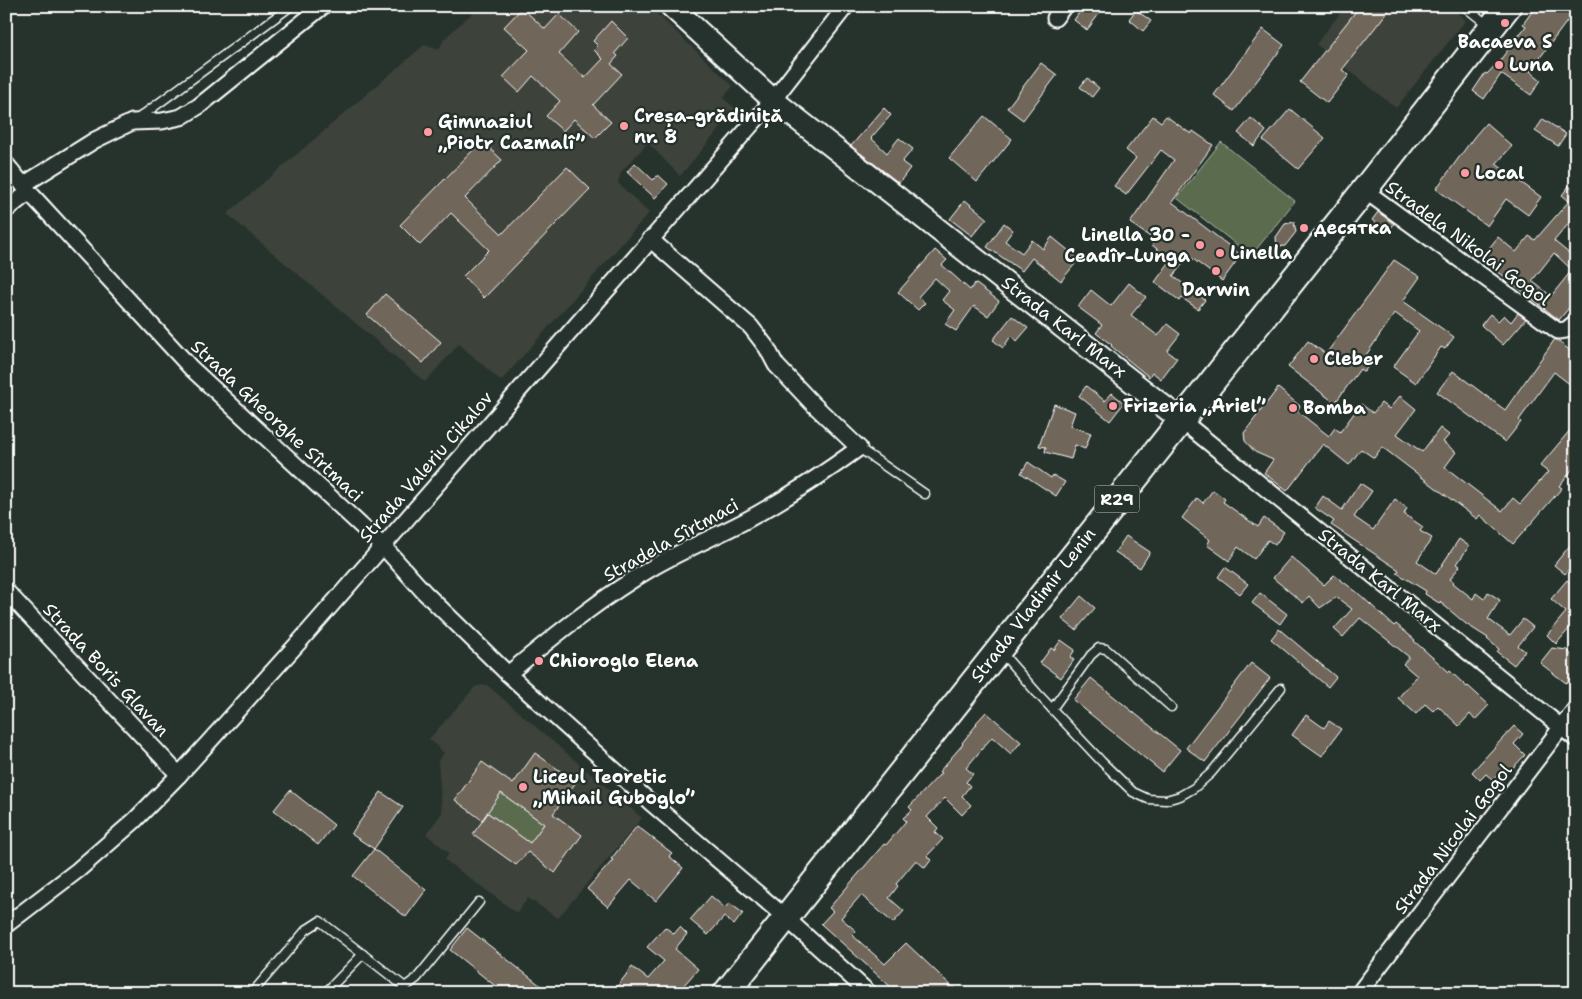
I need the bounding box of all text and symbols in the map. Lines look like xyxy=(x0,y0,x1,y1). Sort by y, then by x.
marker: Bacaeva S xyxy=(1499,17,1511,29)
place label: Bacaeva S xyxy=(1458,30,1552,54)
place label: Luna xyxy=(1509,53,1554,77)
marker: Luna xyxy=(1493,59,1505,71)
place label: Creșa-grădiniță nr. 8 xyxy=(634,104,783,149)
place label: Gimnaziul „Piotr Cazmalî” xyxy=(438,110,585,155)
marker: Creșa-grădiniță nr. 8 xyxy=(618,120,630,132)
marker: Gimnaziul „Piotr Cazmalî” xyxy=(422,126,434,138)
place label: Local xyxy=(1475,161,1524,185)
marker: Local xyxy=(1459,167,1471,179)
street label: Stradela Nikolai Gogol xyxy=(1381,175,1556,311)
place label: десятка xyxy=(1314,216,1392,240)
marker: десятка xyxy=(1298,222,1310,234)
place label: Linella 30 - Ceadîr-Lunga xyxy=(1064,223,1191,268)
marker: Linella 30 - Ceadîr-Lunga xyxy=(1194,239,1206,251)
place label: Linella xyxy=(1230,241,1293,265)
marker: Linella xyxy=(1214,247,1226,259)
marker: Darwin xyxy=(1210,265,1222,277)
street label: Strada Karl Marx xyxy=(997,271,1131,383)
place label: Darwin xyxy=(1182,278,1250,302)
street label: Strada Gheorghe Sîrtmaci xyxy=(186,335,368,507)
place label: Cleber xyxy=(1324,347,1384,371)
marker: Cleber xyxy=(1308,353,1320,365)
street label: Strada Valeriu Cikalov xyxy=(354,386,498,548)
place label: Frizeria „Ariel” xyxy=(1123,394,1266,418)
place label: Bomba xyxy=(1303,396,1366,420)
marker: Frizeria „Ariel” xyxy=(1107,400,1119,412)
marker: Bomba xyxy=(1287,402,1299,414)
road number: R29 xyxy=(1094,486,1140,512)
street label: Stradela Sîrtmaci xyxy=(599,493,743,587)
street label: Strada Vladimir Lenin xyxy=(965,523,1101,687)
street label: Strada Karl Marx xyxy=(1313,523,1447,637)
street label: Strada Boris Glavan xyxy=(38,598,174,742)
place label: Chioroglo Elena xyxy=(549,649,699,673)
marker: Chioroglo Elena xyxy=(533,655,545,667)
street label: Strada Nicolai Gogol xyxy=(1389,759,1518,919)
place label: Liceul Teoretic „Mihail Guboglo” xyxy=(533,765,695,810)
marker: Liceul Teoretic „Mihail Guboglo” xyxy=(517,781,529,793)

